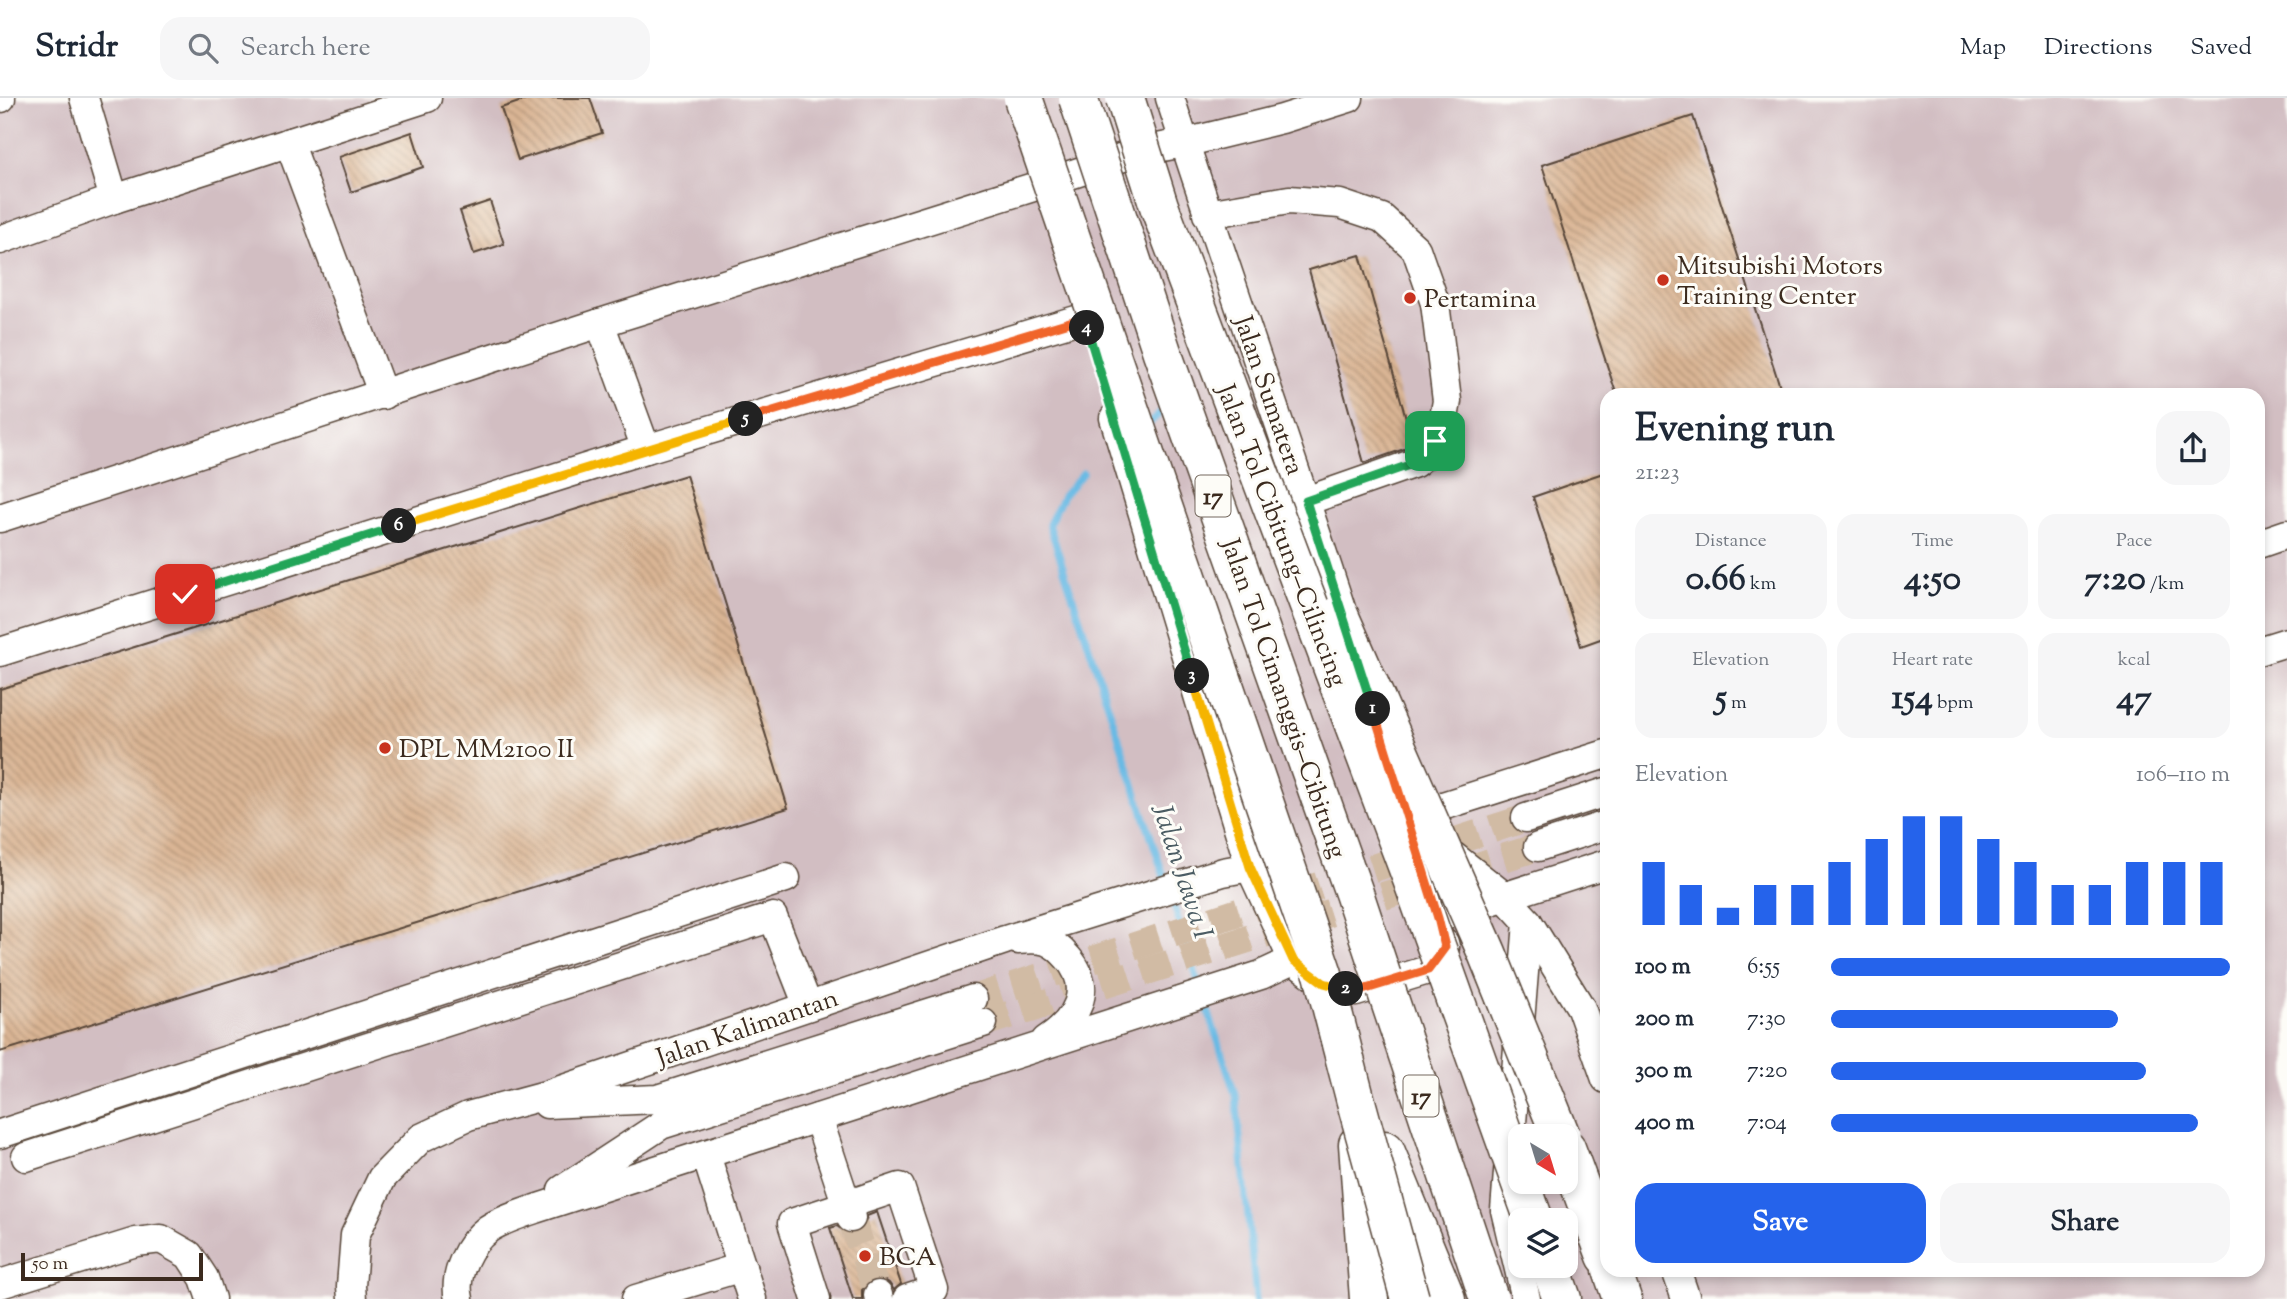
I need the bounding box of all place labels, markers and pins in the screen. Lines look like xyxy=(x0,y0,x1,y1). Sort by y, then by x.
place label: Mitsubishi Motors Training Center xyxy=(1677,249,1883,316)
marker: Mitsubishi Motors Training Center xyxy=(1655,272,1671,288)
place label: Pertamina xyxy=(1424,282,1537,319)
marker: Pertamina xyxy=(1402,290,1418,306)
pin: 4 xyxy=(1070,310,1104,345)
pin: 5 xyxy=(728,402,764,436)
pin xyxy=(1405,411,1465,471)
pin: 6 xyxy=(382,508,416,544)
pin xyxy=(155,564,215,624)
pin: 3 xyxy=(1174,658,1210,694)
pin: 1 xyxy=(1356,692,1390,726)
place label: DPL MM2100 II xyxy=(399,732,575,769)
marker: DPL MM2100 II xyxy=(377,740,393,756)
pin: 2 xyxy=(1328,972,1364,1006)
place label: BCA xyxy=(879,1240,936,1277)
marker: BCA xyxy=(857,1248,873,1264)

